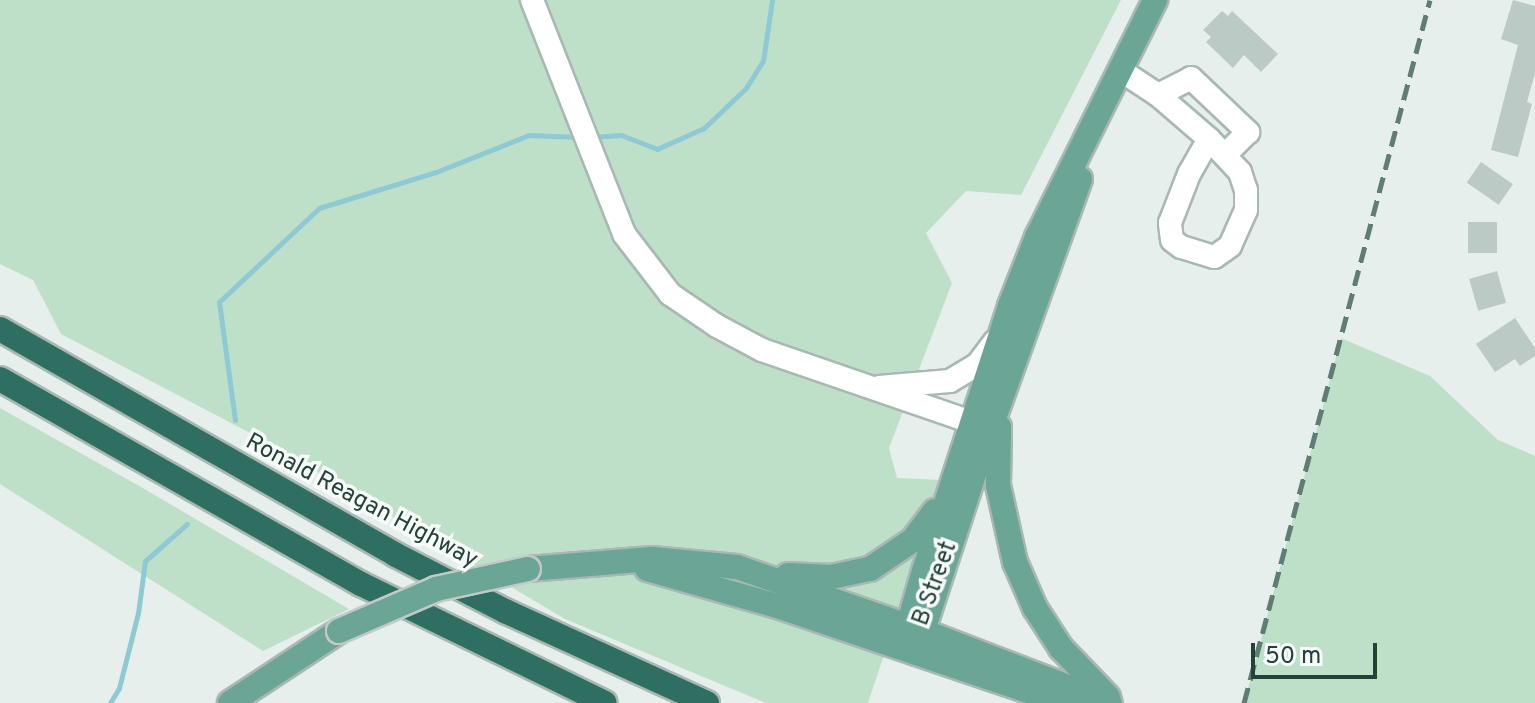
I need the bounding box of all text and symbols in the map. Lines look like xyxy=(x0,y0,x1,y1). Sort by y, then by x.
street label: Ronald Reagan Highway xyxy=(240,428,482,576)
street label: B Street xyxy=(908,538,964,630)
scale bar xyxy=(1255,627,1381,677)
text: 50 m xyxy=(1265,642,1321,672)

